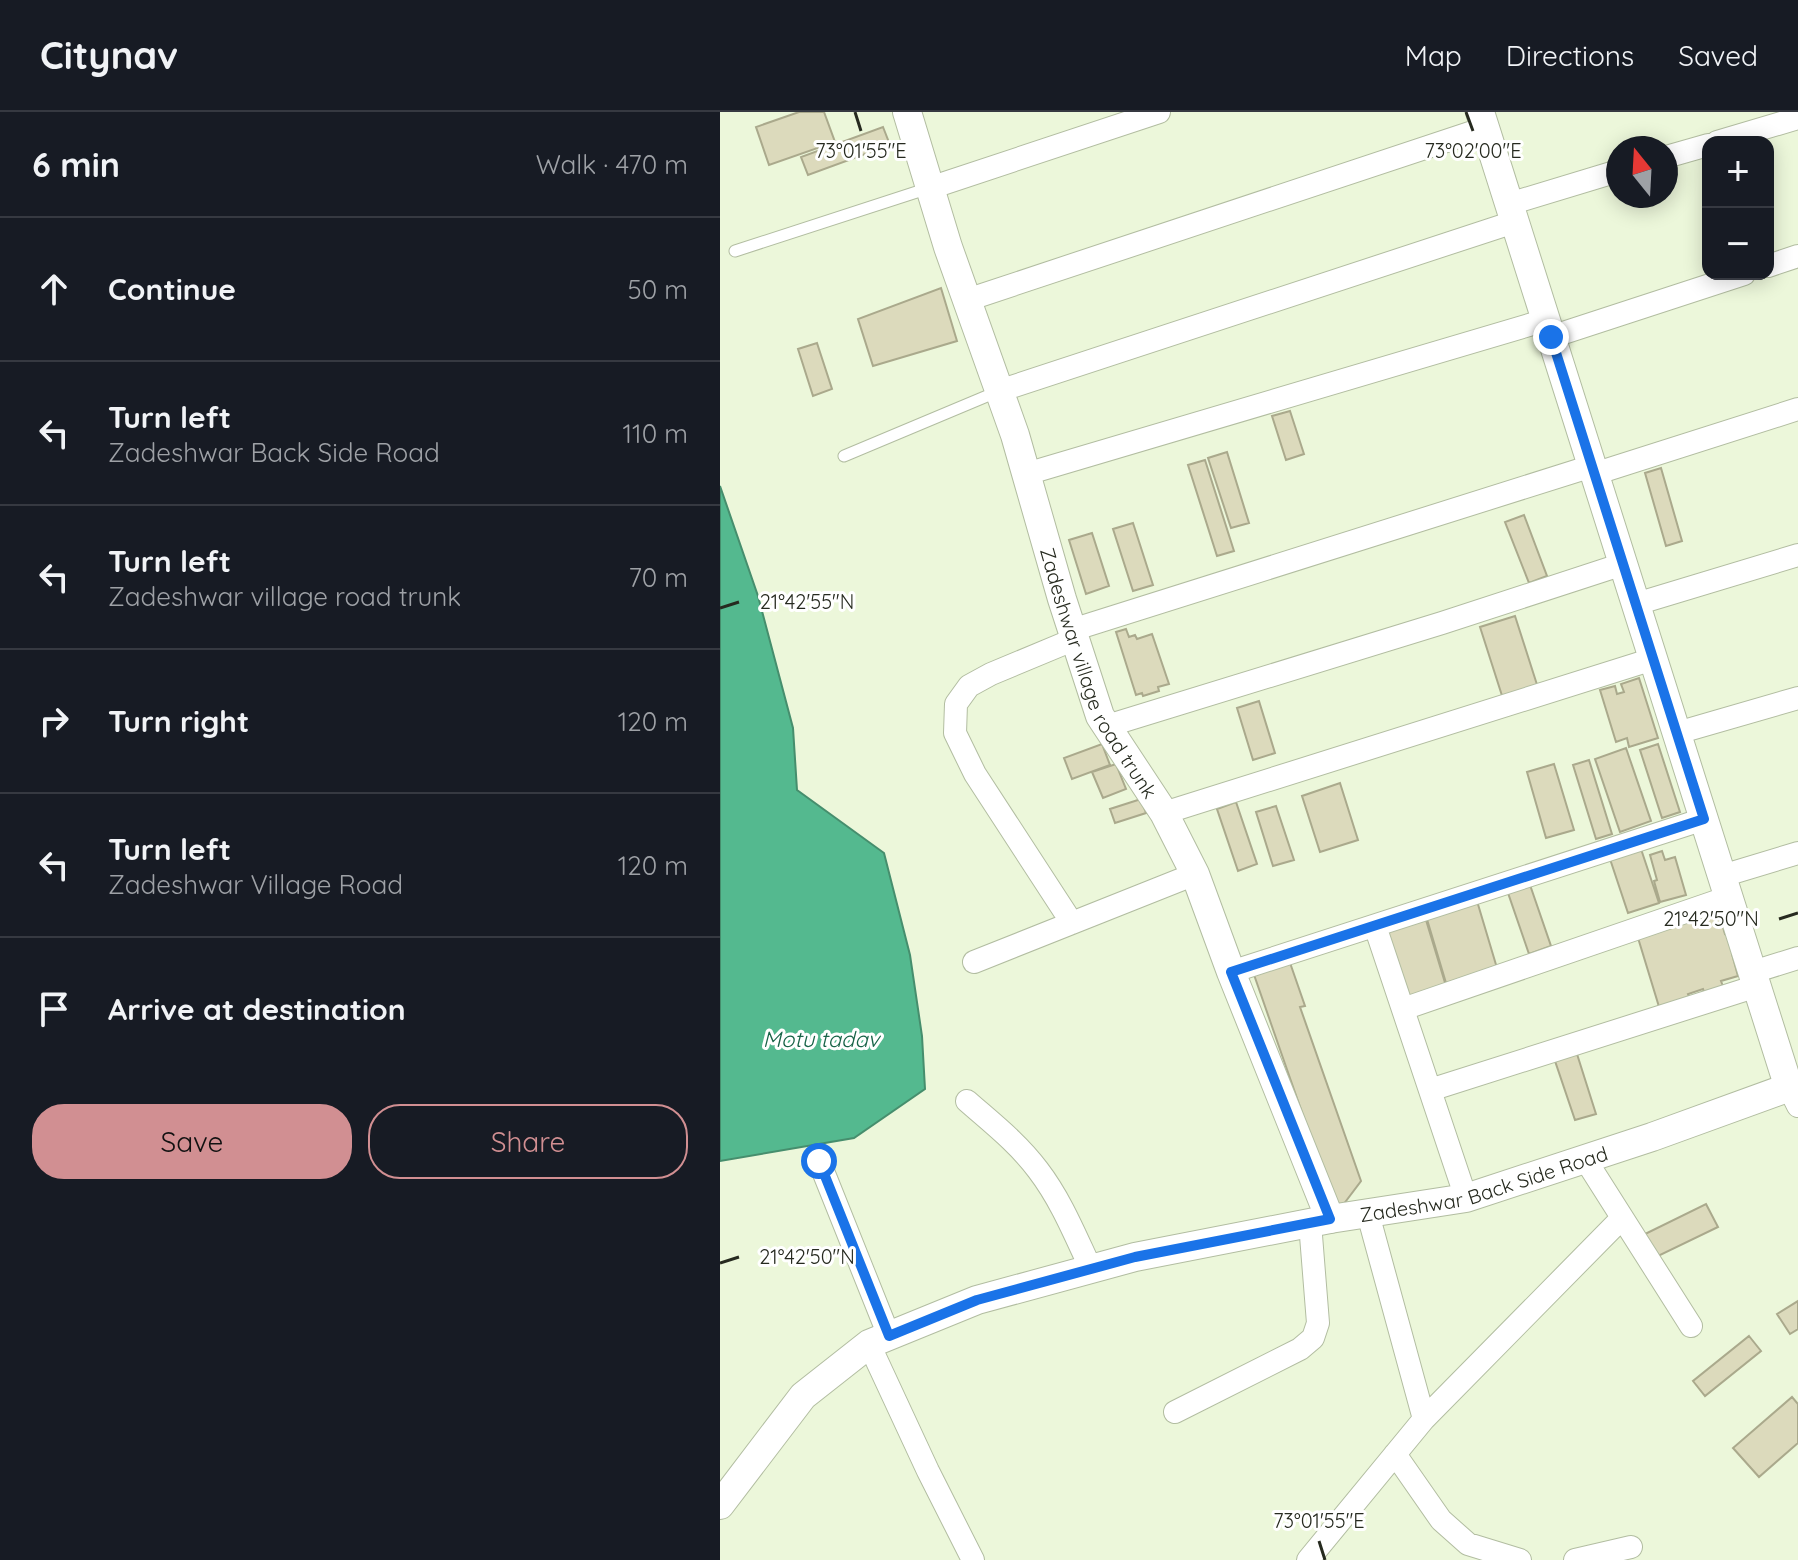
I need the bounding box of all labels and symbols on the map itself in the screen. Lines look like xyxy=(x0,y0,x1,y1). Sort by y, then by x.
north arrow xyxy=(1606,136,1678,208)
text: 73°01'55"E xyxy=(815,138,907,163)
text: 73°02'00"E xyxy=(1424,138,1522,163)
route end xyxy=(1533,319,1569,355)
street label: Zadeshwar village road trunk xyxy=(1035,544,1163,803)
text: 21°42'55"N xyxy=(760,589,854,614)
text: 21°42'50"N xyxy=(1663,906,1759,931)
water label: Motu tadav xyxy=(763,1025,882,1053)
street label: Zadeshwar Back Side Road xyxy=(1358,1140,1611,1227)
route start xyxy=(801,1143,837,1179)
text: 21°42'50"N xyxy=(759,1244,855,1269)
text: 73°01'55"E xyxy=(1273,1508,1365,1533)

